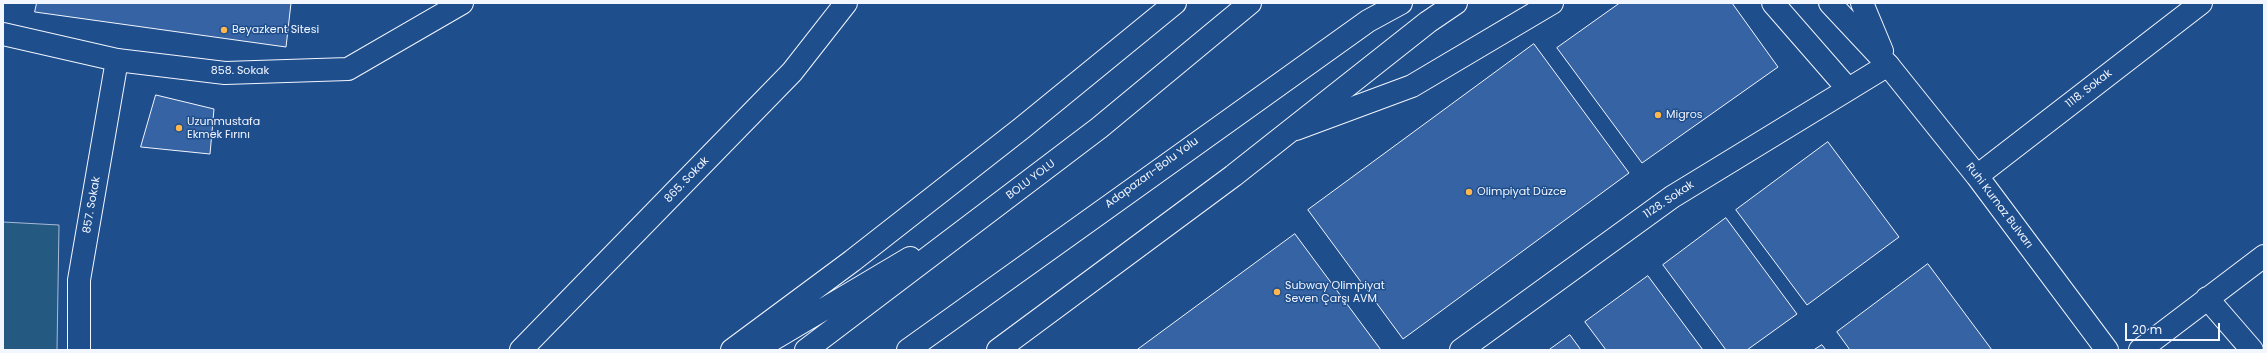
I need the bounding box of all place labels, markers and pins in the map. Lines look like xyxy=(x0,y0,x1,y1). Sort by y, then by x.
place label: Beyazkent Sitesi xyxy=(232,23,319,37)
marker: Beyazkent Sitesi xyxy=(219,25,229,35)
place label: Migros xyxy=(1666,108,1702,122)
marker: Migros xyxy=(1653,110,1663,120)
place label: Uzunmustafa Ekmek Fırını xyxy=(187,115,260,141)
marker: Uzunmustafa Ekmek Fırını xyxy=(174,123,184,133)
place label: Olimpiyat Düzce xyxy=(1477,185,1566,199)
marker: Olimpiyat Düzce xyxy=(1464,187,1474,197)
place label: Subway Olimpiyat Seven Çarşı AVM xyxy=(1285,279,1385,305)
marker: Subway Olimpiyat Seven Çarşı AVM xyxy=(1272,287,1282,297)

